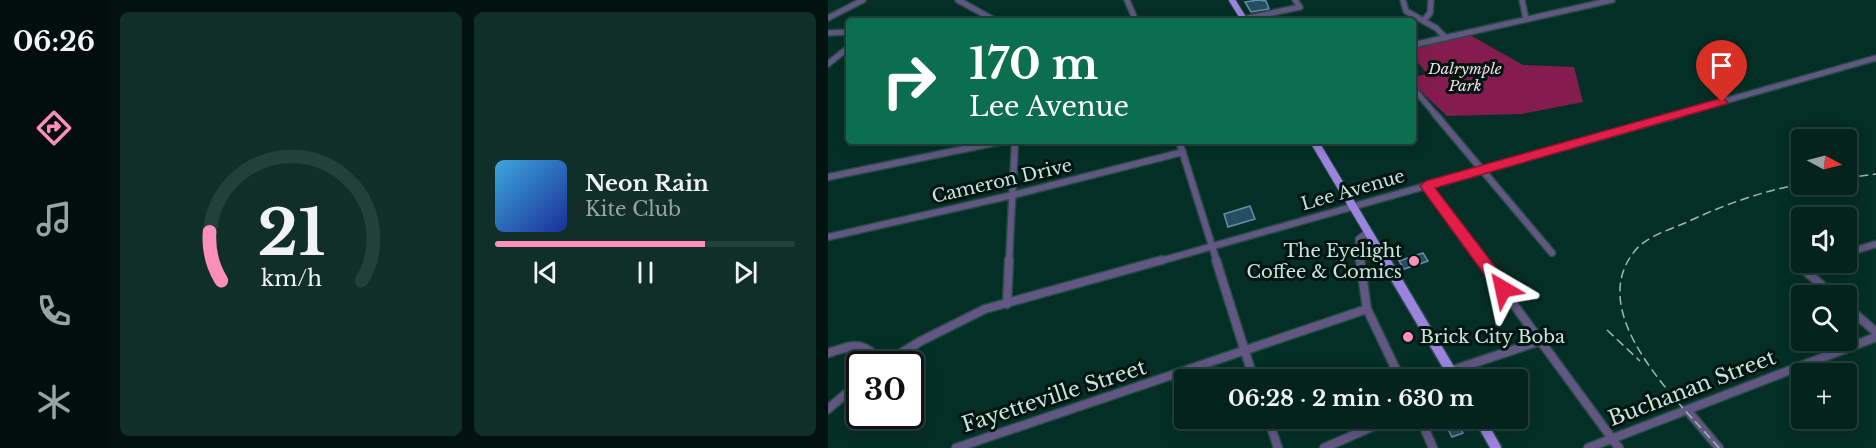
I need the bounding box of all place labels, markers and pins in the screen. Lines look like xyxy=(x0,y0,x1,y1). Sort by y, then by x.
pin xyxy=(1696,40,1747,102)
place label: The Eyelight Coffee & Comics xyxy=(1247,240,1402,283)
marker: The Eyelight Coffee & Comics xyxy=(1407,254,1421,268)
place label: Brick City Boba xyxy=(1420,326,1565,348)
marker: Brick City Boba xyxy=(1401,330,1415,344)

